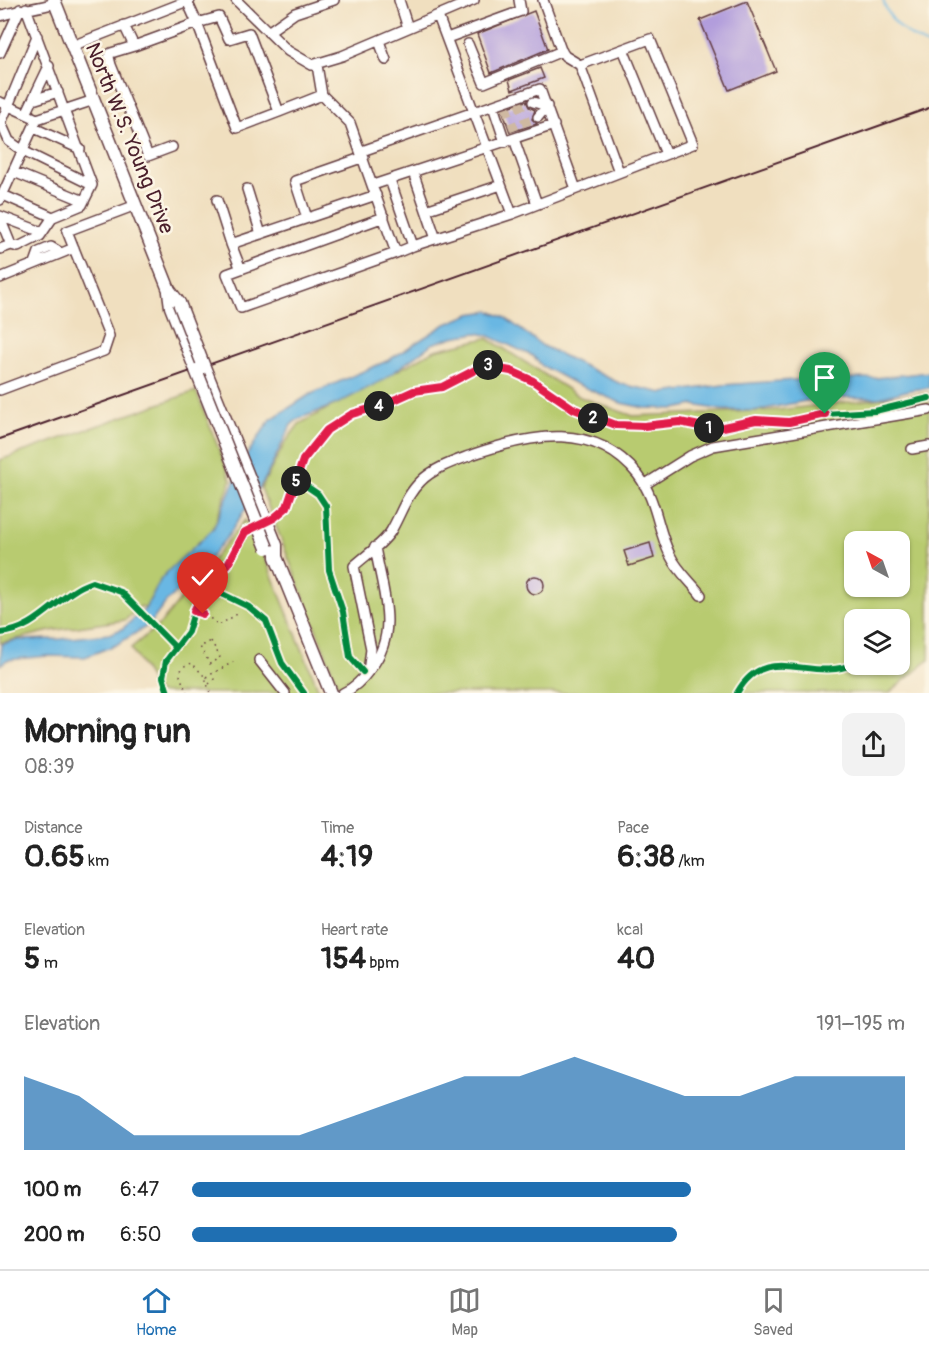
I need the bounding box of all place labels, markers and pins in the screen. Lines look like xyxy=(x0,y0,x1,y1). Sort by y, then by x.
pin: 3 xyxy=(473,350,503,380)
pin xyxy=(799,352,850,414)
pin: 4 xyxy=(364,391,394,421)
pin: 2 xyxy=(578,403,608,433)
pin: 1 xyxy=(694,413,724,443)
pin: 5 xyxy=(281,466,311,496)
pin xyxy=(177,552,228,614)

